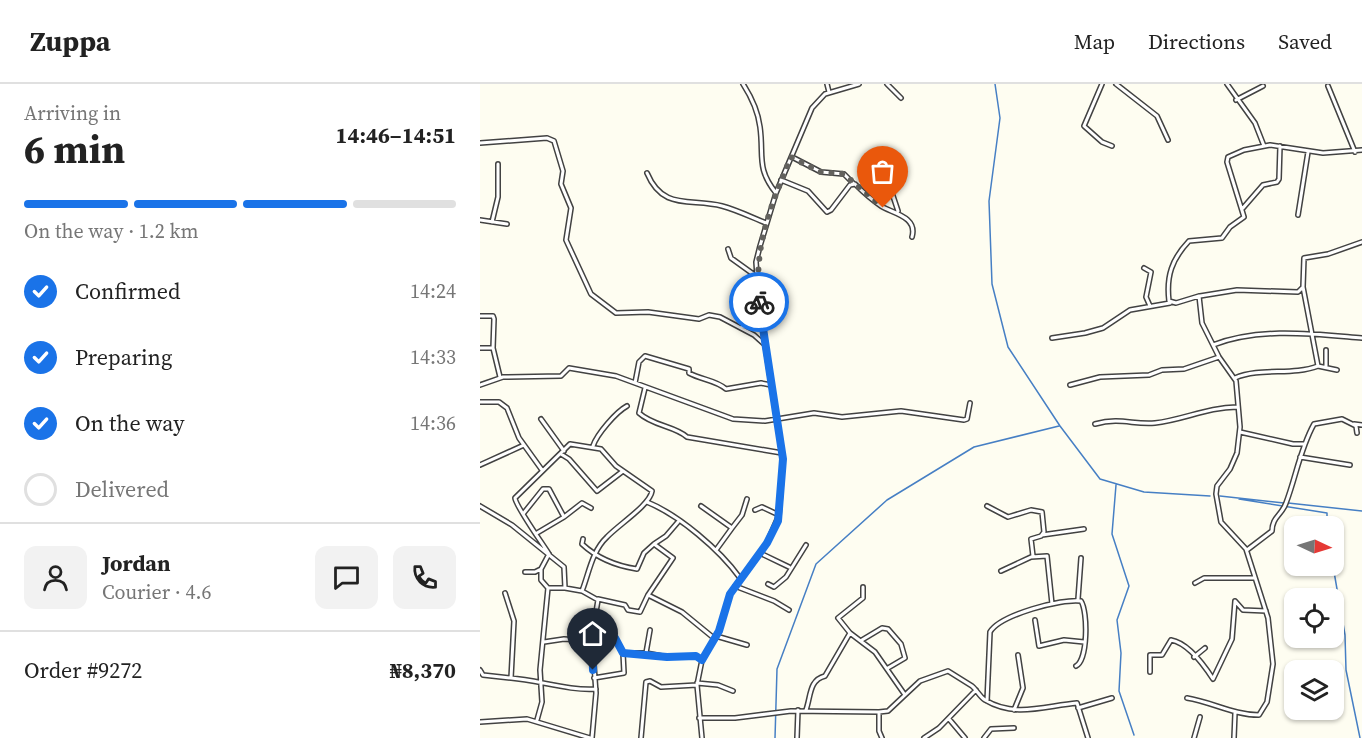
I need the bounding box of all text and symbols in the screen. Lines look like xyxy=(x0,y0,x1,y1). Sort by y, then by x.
text: Zuppa xyxy=(30,22,111,60)
text: Map xyxy=(1074,27,1115,56)
text: Directions xyxy=(1148,27,1245,56)
text: Saved xyxy=(1278,27,1332,56)
text: Arriving in xyxy=(24,99,121,127)
text: 14:46–14:51 xyxy=(336,120,456,150)
text: 6 min xyxy=(24,123,125,176)
pin xyxy=(857,146,908,208)
icon: bag xyxy=(866,155,899,188)
text: On the way · 1.2 km xyxy=(24,217,198,245)
courier xyxy=(729,272,789,332)
icon: check xyxy=(24,275,57,308)
text: Confirmed xyxy=(75,276,180,306)
text: 14:24 xyxy=(410,277,456,305)
icon: bike xyxy=(743,286,776,319)
icon: check xyxy=(24,341,57,374)
text: Preparing xyxy=(75,342,172,372)
text: 14:33 xyxy=(410,343,456,371)
icon: check xyxy=(24,407,57,440)
text: On the way xyxy=(75,408,184,438)
text: 14:36 xyxy=(410,409,456,437)
text: Delivered xyxy=(75,474,169,504)
north arrow xyxy=(1284,516,1344,576)
map controls xyxy=(1284,516,1344,720)
button: person xyxy=(24,546,87,609)
button: chat xyxy=(315,546,378,609)
button: phone xyxy=(393,546,456,609)
text: Jordan xyxy=(102,548,170,578)
text: Courier · 4.6 xyxy=(102,578,211,606)
button: locate xyxy=(1284,588,1344,648)
pin xyxy=(567,608,618,670)
icon: home xyxy=(576,617,609,650)
text: Order #9272 xyxy=(24,655,142,685)
text: ₦8,370 xyxy=(390,655,456,685)
button: layers xyxy=(1284,660,1344,720)

